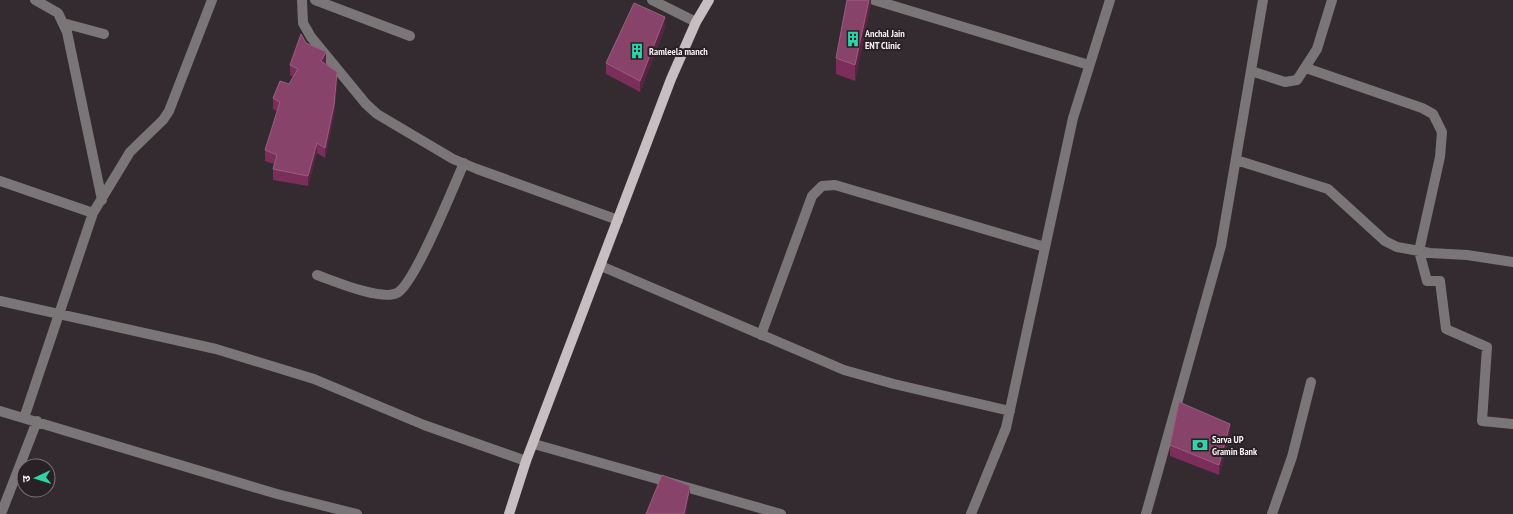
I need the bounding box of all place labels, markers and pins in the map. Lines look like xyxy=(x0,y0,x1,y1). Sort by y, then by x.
place label: Anchal Jain ENT Clinic xyxy=(864,27,905,52)
building icon: Anchal Jain ENT Clinic xyxy=(844,30,862,48)
building icon: Ramleela manch xyxy=(628,42,646,60)
place label: Ramleela manch xyxy=(649,45,708,58)
place label: Sarva UP Gramin Bank xyxy=(1212,433,1258,458)
bank icon: Sarva UP Gramin Bank xyxy=(1191,436,1209,454)

